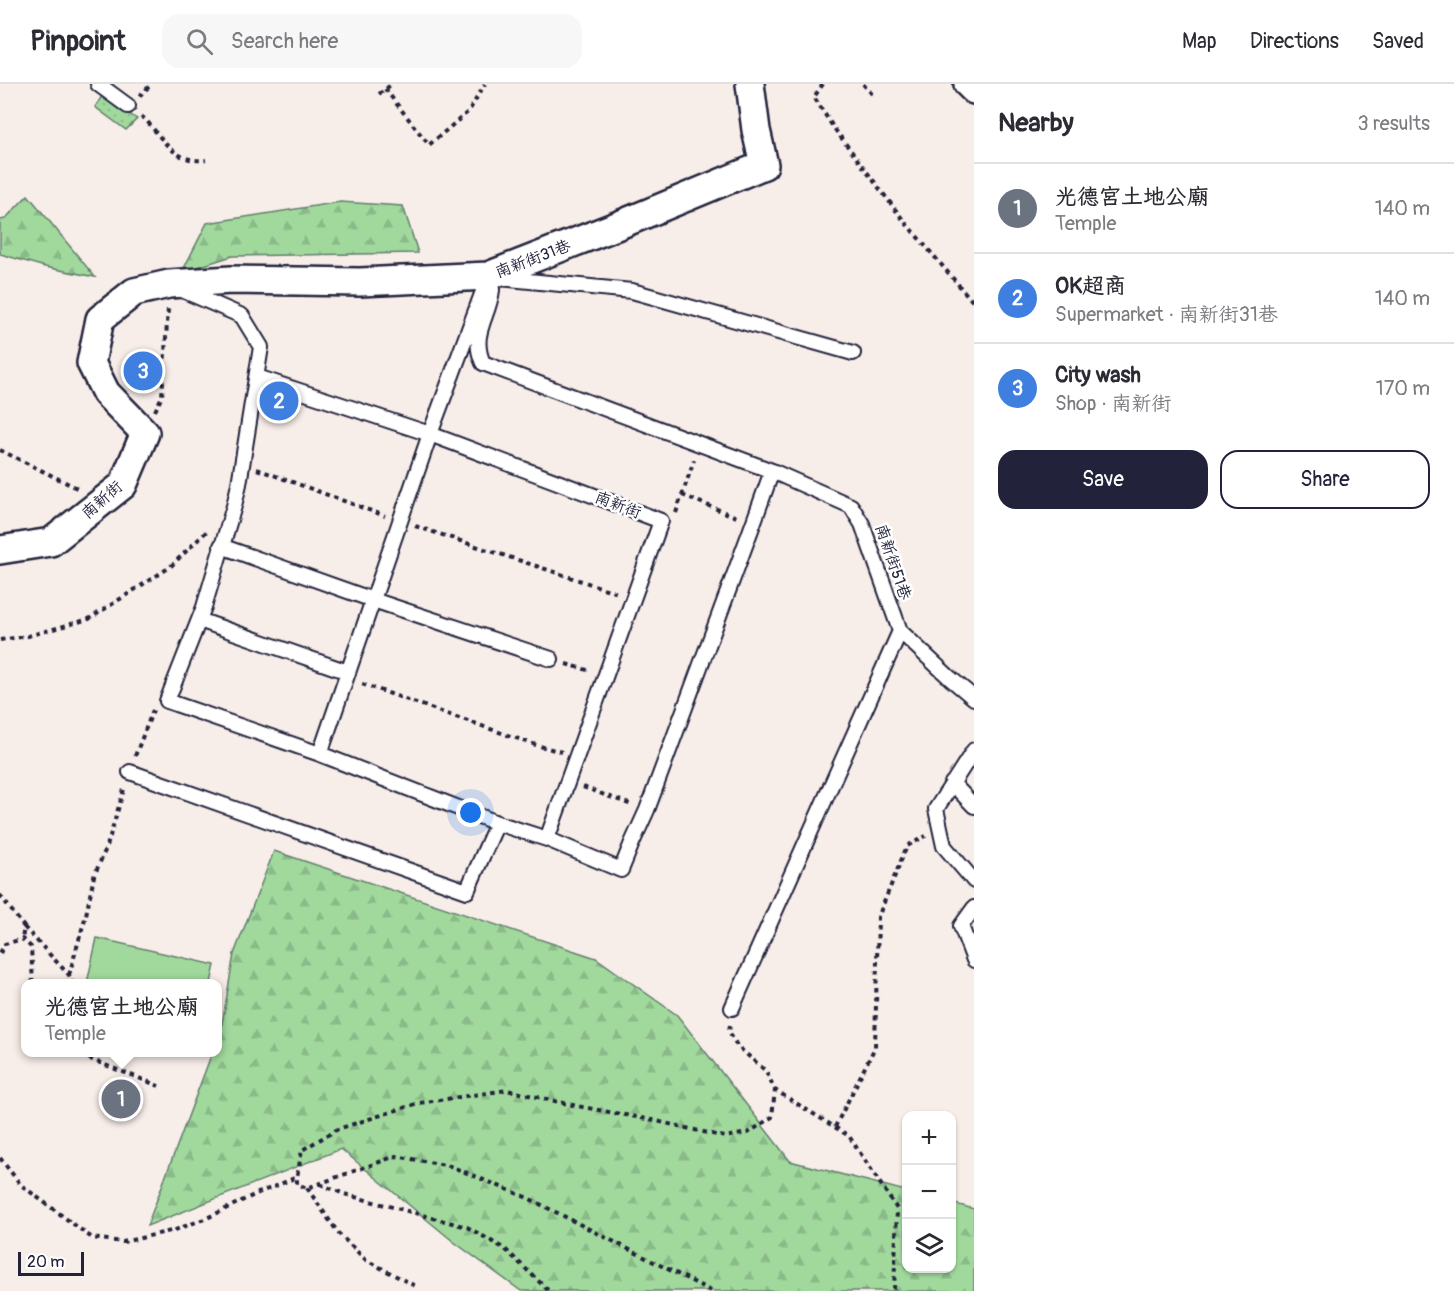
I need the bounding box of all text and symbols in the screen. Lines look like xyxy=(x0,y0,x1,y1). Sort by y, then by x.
search box xyxy=(162,14,582,68)
text: Pinpoint xyxy=(30,24,126,59)
icon: search xyxy=(183,25,216,58)
text: Search here xyxy=(231,27,338,55)
text: Map xyxy=(1182,28,1217,55)
text: Directions xyxy=(1250,28,1339,55)
text: Saved xyxy=(1372,28,1424,55)
text: Nearby xyxy=(998,107,1074,139)
text: 3 results xyxy=(1358,111,1430,136)
text: 光德宮土地公廟 xyxy=(1055,183,1209,211)
text: 1 xyxy=(1014,196,1021,221)
text: 140 m xyxy=(1375,196,1430,221)
text: Temple xyxy=(1055,211,1116,236)
street label: 南新街31巷 xyxy=(492,235,574,283)
text: OK超商 xyxy=(1055,272,1126,300)
text: 2 xyxy=(1012,286,1023,311)
text: 140 m xyxy=(1375,286,1430,311)
text: Supermarket · 南新街31巷 xyxy=(1055,302,1278,327)
pin: 3 xyxy=(124,348,162,394)
text: City wash xyxy=(1055,361,1141,389)
text: 3 xyxy=(1012,376,1023,401)
text: 170 m xyxy=(1376,376,1430,401)
pin: 2 xyxy=(260,378,298,424)
text: Shop · 南新街 xyxy=(1055,391,1172,416)
button: Save xyxy=(998,450,1208,509)
button: Share xyxy=(1220,450,1430,509)
street label: 南新街 xyxy=(77,477,127,523)
street label: 南新街 xyxy=(592,487,644,523)
street label: 南新街51巷 xyxy=(871,521,915,603)
your location xyxy=(456,798,485,827)
popup xyxy=(21,979,222,1057)
text: 光德宮土地公廟 xyxy=(44,993,199,1021)
text: Temple xyxy=(44,1021,106,1046)
pin: 1 xyxy=(102,1076,140,1122)
map controls xyxy=(902,1111,956,1273)
button: + xyxy=(902,1111,956,1165)
button: − xyxy=(902,1165,956,1219)
button: layers xyxy=(902,1219,956,1273)
scale bar xyxy=(18,1249,84,1276)
text: 20 m xyxy=(27,1252,65,1272)

